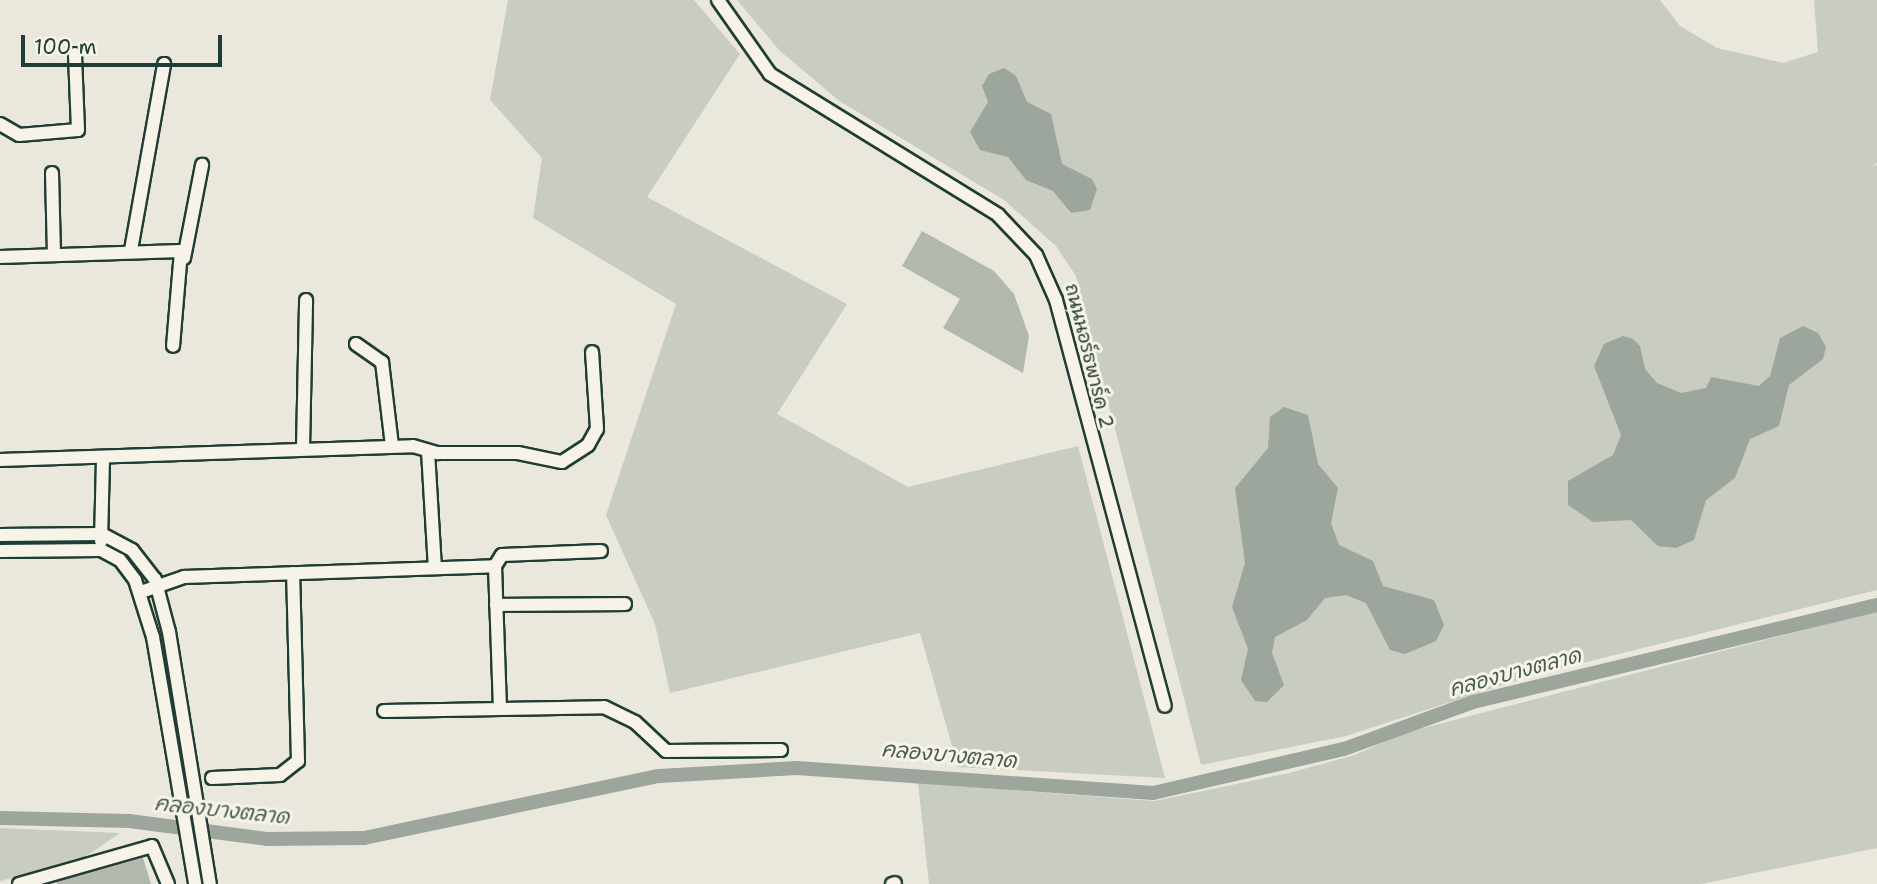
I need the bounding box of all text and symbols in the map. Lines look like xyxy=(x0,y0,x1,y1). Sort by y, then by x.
scale bar xyxy=(24,21,226,65)
text: 100 m xyxy=(34,33,97,61)
street label: ถนนนอร์ธพาร์ค 2 xyxy=(1060,281,1118,431)
water label: คลองบางตลาด xyxy=(1446,642,1584,702)
water label: คลองบางตลาด xyxy=(880,737,1018,773)
water label: คลองบางตลาด xyxy=(153,790,291,830)

